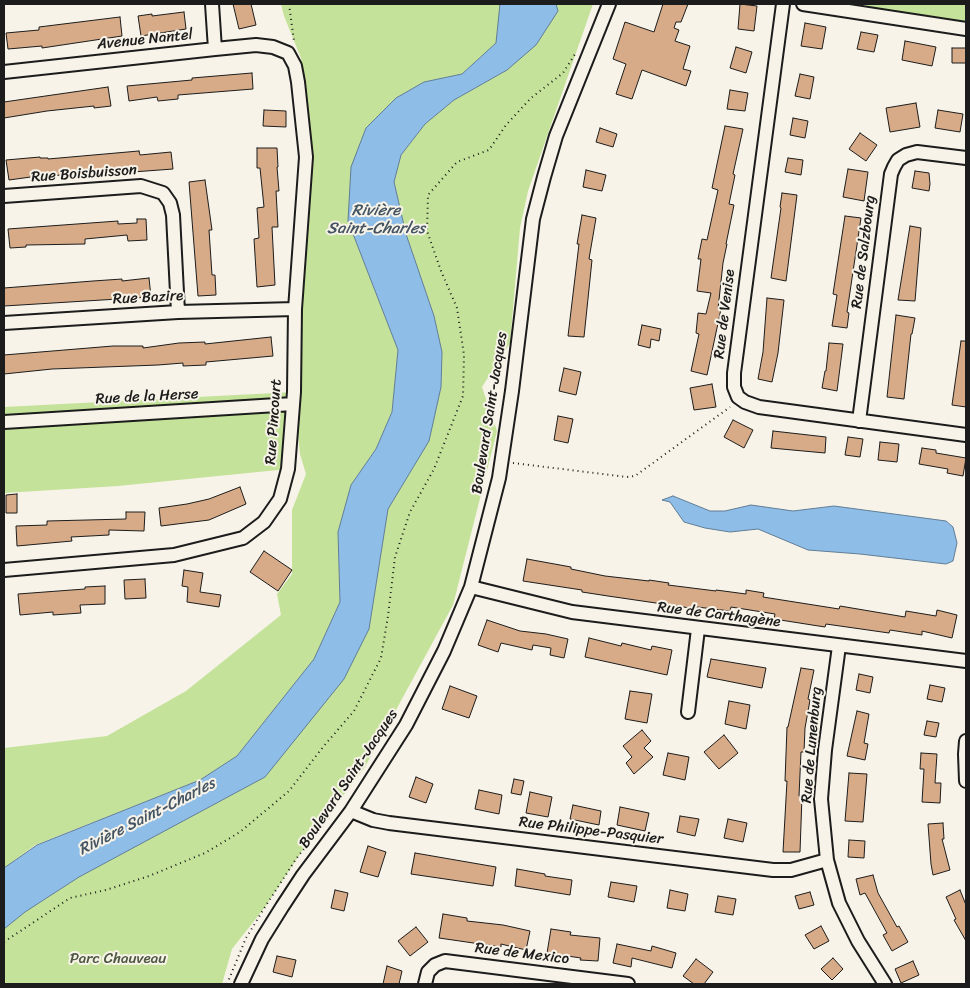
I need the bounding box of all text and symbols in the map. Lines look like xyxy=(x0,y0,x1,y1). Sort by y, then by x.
street label: Avenue Nantel xyxy=(96,26,194,54)
street label: Rue Boisbuisson xyxy=(31,161,137,187)
street label: Rue de Salzbourg xyxy=(848,194,880,310)
water label: Rivière Saint-Charles xyxy=(327,201,425,239)
street label: Rue de Venise xyxy=(711,268,739,360)
street label: Rue Bazire xyxy=(112,287,184,309)
street label: Boulevard Saint-Jacques xyxy=(468,331,512,495)
street label: Rue Pincourt xyxy=(262,379,286,465)
street label: Rue de la Herse xyxy=(95,385,199,409)
street label: Rue de Carthagène xyxy=(656,599,782,631)
street label: Rue de Lunenburg xyxy=(798,686,826,804)
street label: Boulevard Saint-Jacques xyxy=(296,706,402,852)
water label: Rivière Saint-Charles xyxy=(76,774,218,860)
street label: Rue Philippe-Pasquier xyxy=(518,813,664,849)
street label: Rue de Mexico xyxy=(474,939,570,969)
park label: Parc Chauveau xyxy=(70,950,166,968)

